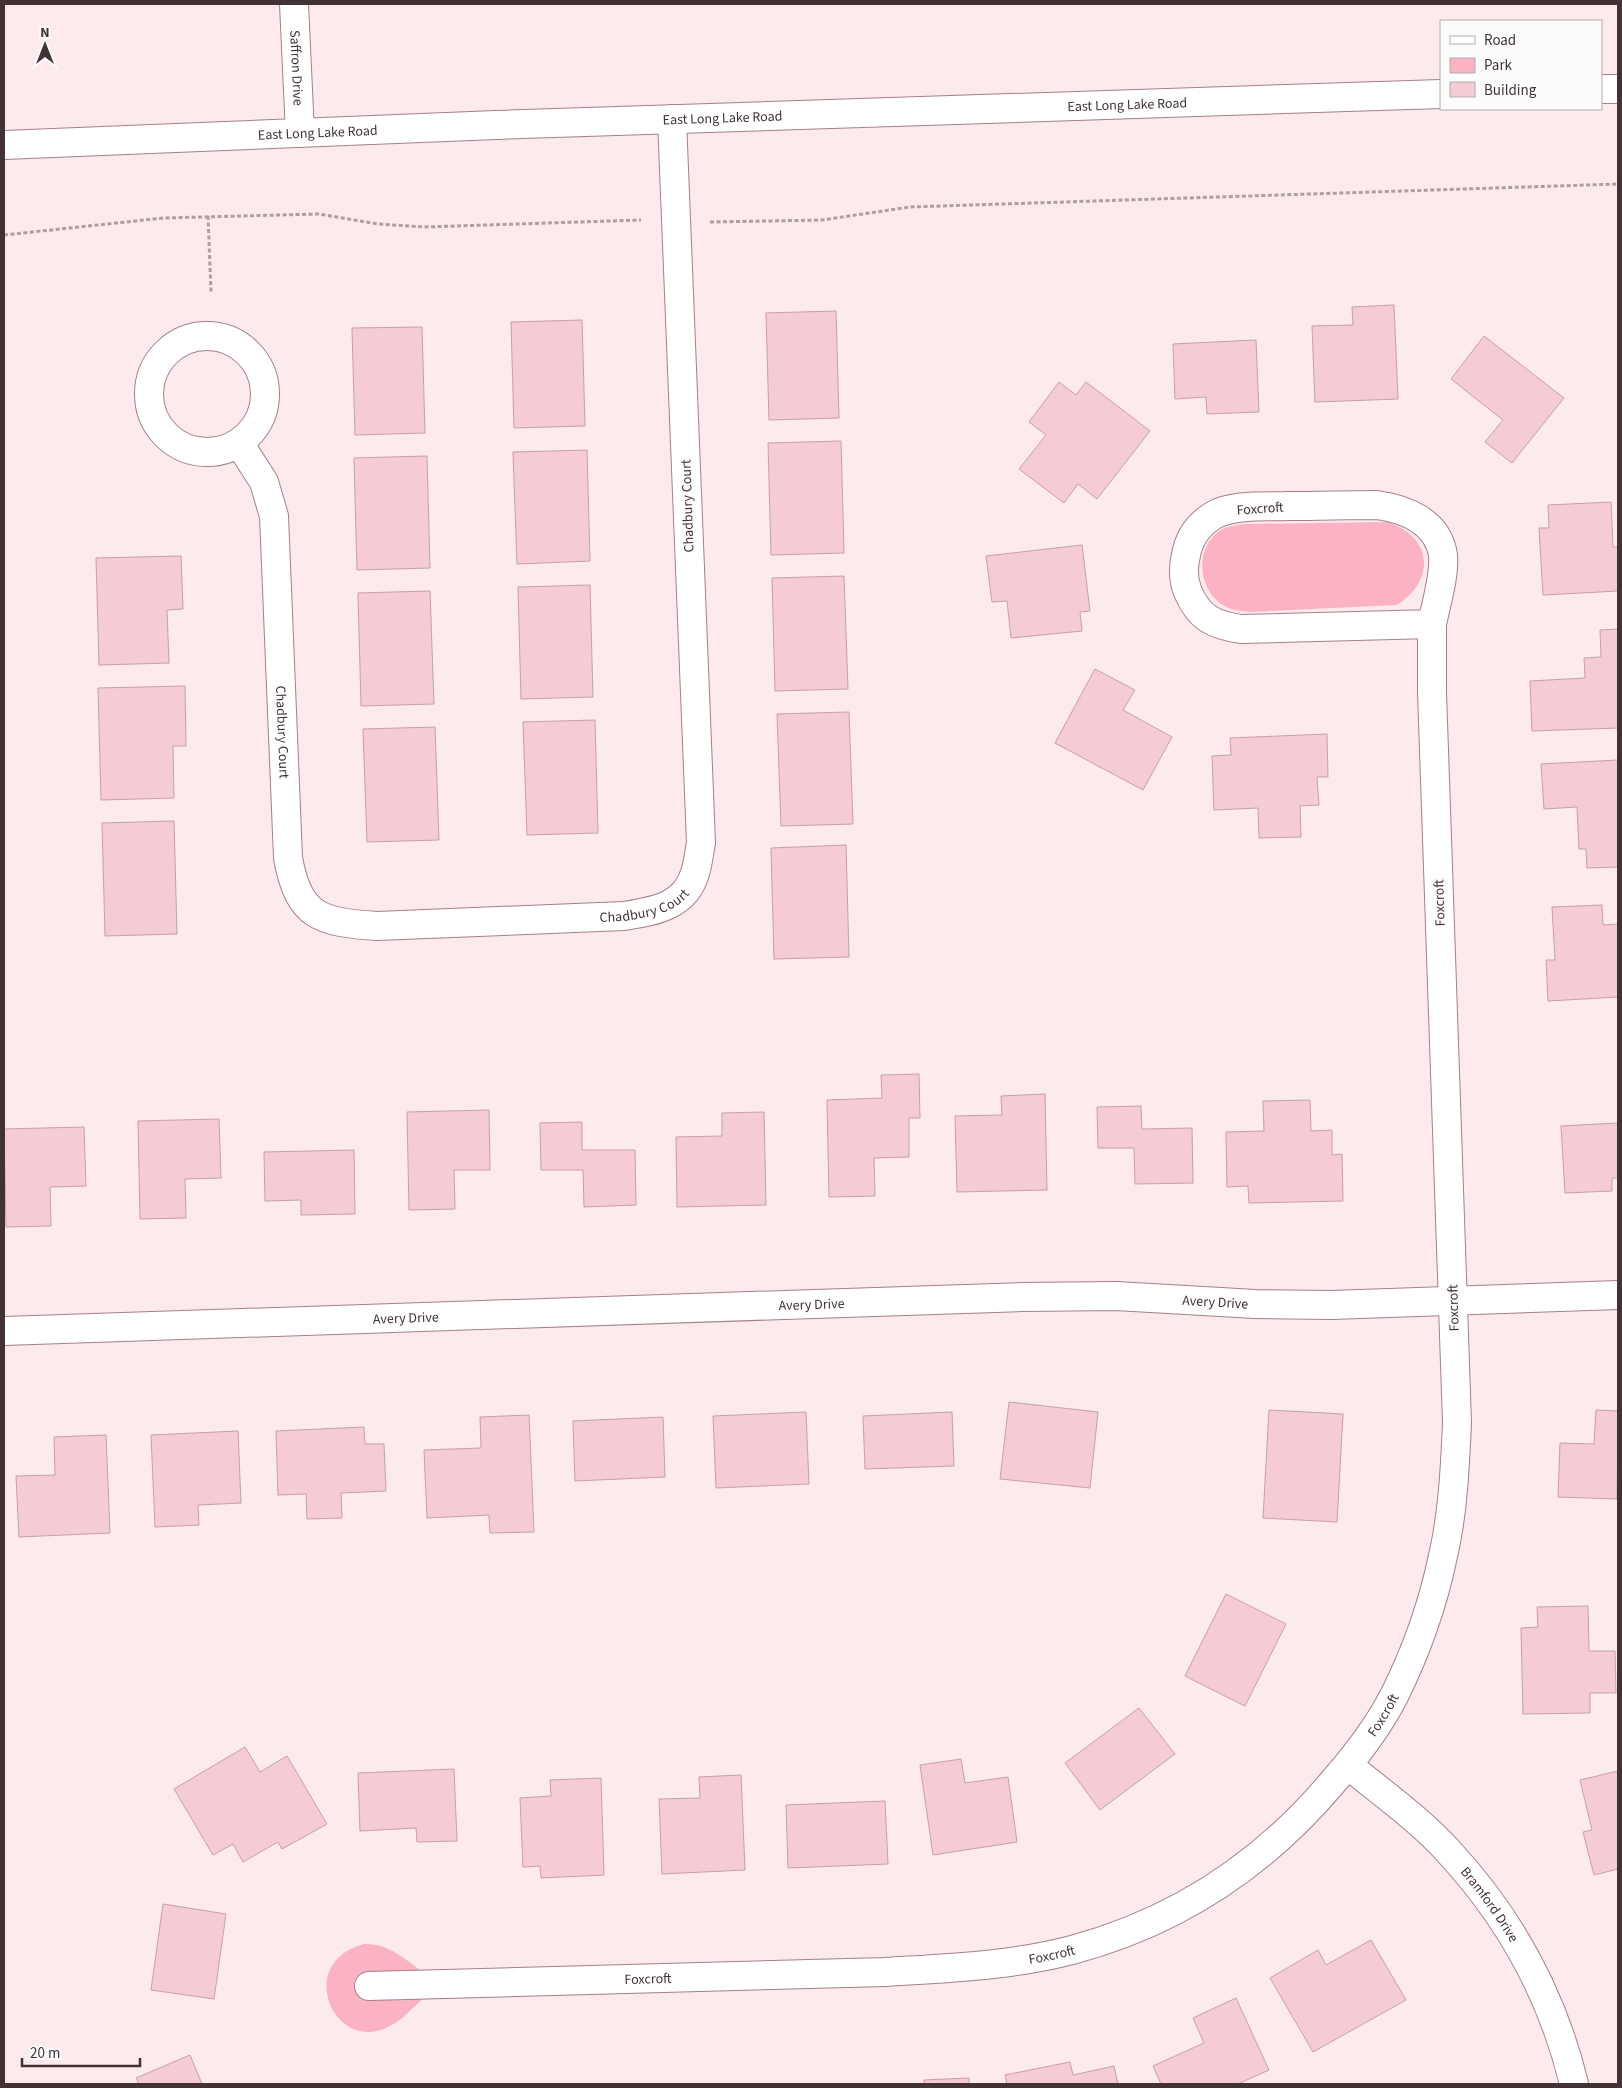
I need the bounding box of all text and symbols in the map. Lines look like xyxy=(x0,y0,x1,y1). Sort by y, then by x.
north arrow xyxy=(20,20,70,70)
legend xyxy=(1440,20,1602,110)
text: N xyxy=(40,23,50,43)
street label: Saffron Drive xyxy=(284,30,308,106)
text: Road xyxy=(1484,30,1516,51)
text: Park xyxy=(1484,55,1513,76)
text: Building xyxy=(1484,80,1537,101)
street label: East Long Lake Road xyxy=(1067,93,1187,117)
street label: East Long Lake Road xyxy=(662,107,783,131)
street label: East Long Lake Road xyxy=(258,121,378,146)
street label: Chadbury Court xyxy=(676,459,700,553)
street label: Foxcroft xyxy=(1236,497,1285,521)
street label: Chadbury Court xyxy=(270,685,294,779)
street label: Foxcroft xyxy=(1429,878,1451,927)
street label: Chadbury Court xyxy=(599,885,695,928)
street label: Foxcroft xyxy=(1443,1283,1465,1332)
street label: Avery Drive xyxy=(1182,1291,1249,1315)
street label: Avery Drive xyxy=(778,1294,845,1316)
street label: Avery Drive xyxy=(373,1307,439,1330)
street label: Foxcroft xyxy=(1363,1690,1405,1741)
street label: Bramford Drive xyxy=(1455,1863,1523,1946)
street label: Foxcroft xyxy=(1027,1940,1078,1970)
street label: Foxcroft xyxy=(624,1969,672,1990)
scale bar xyxy=(22,2036,140,2068)
text: 20 m xyxy=(30,2043,60,2064)

